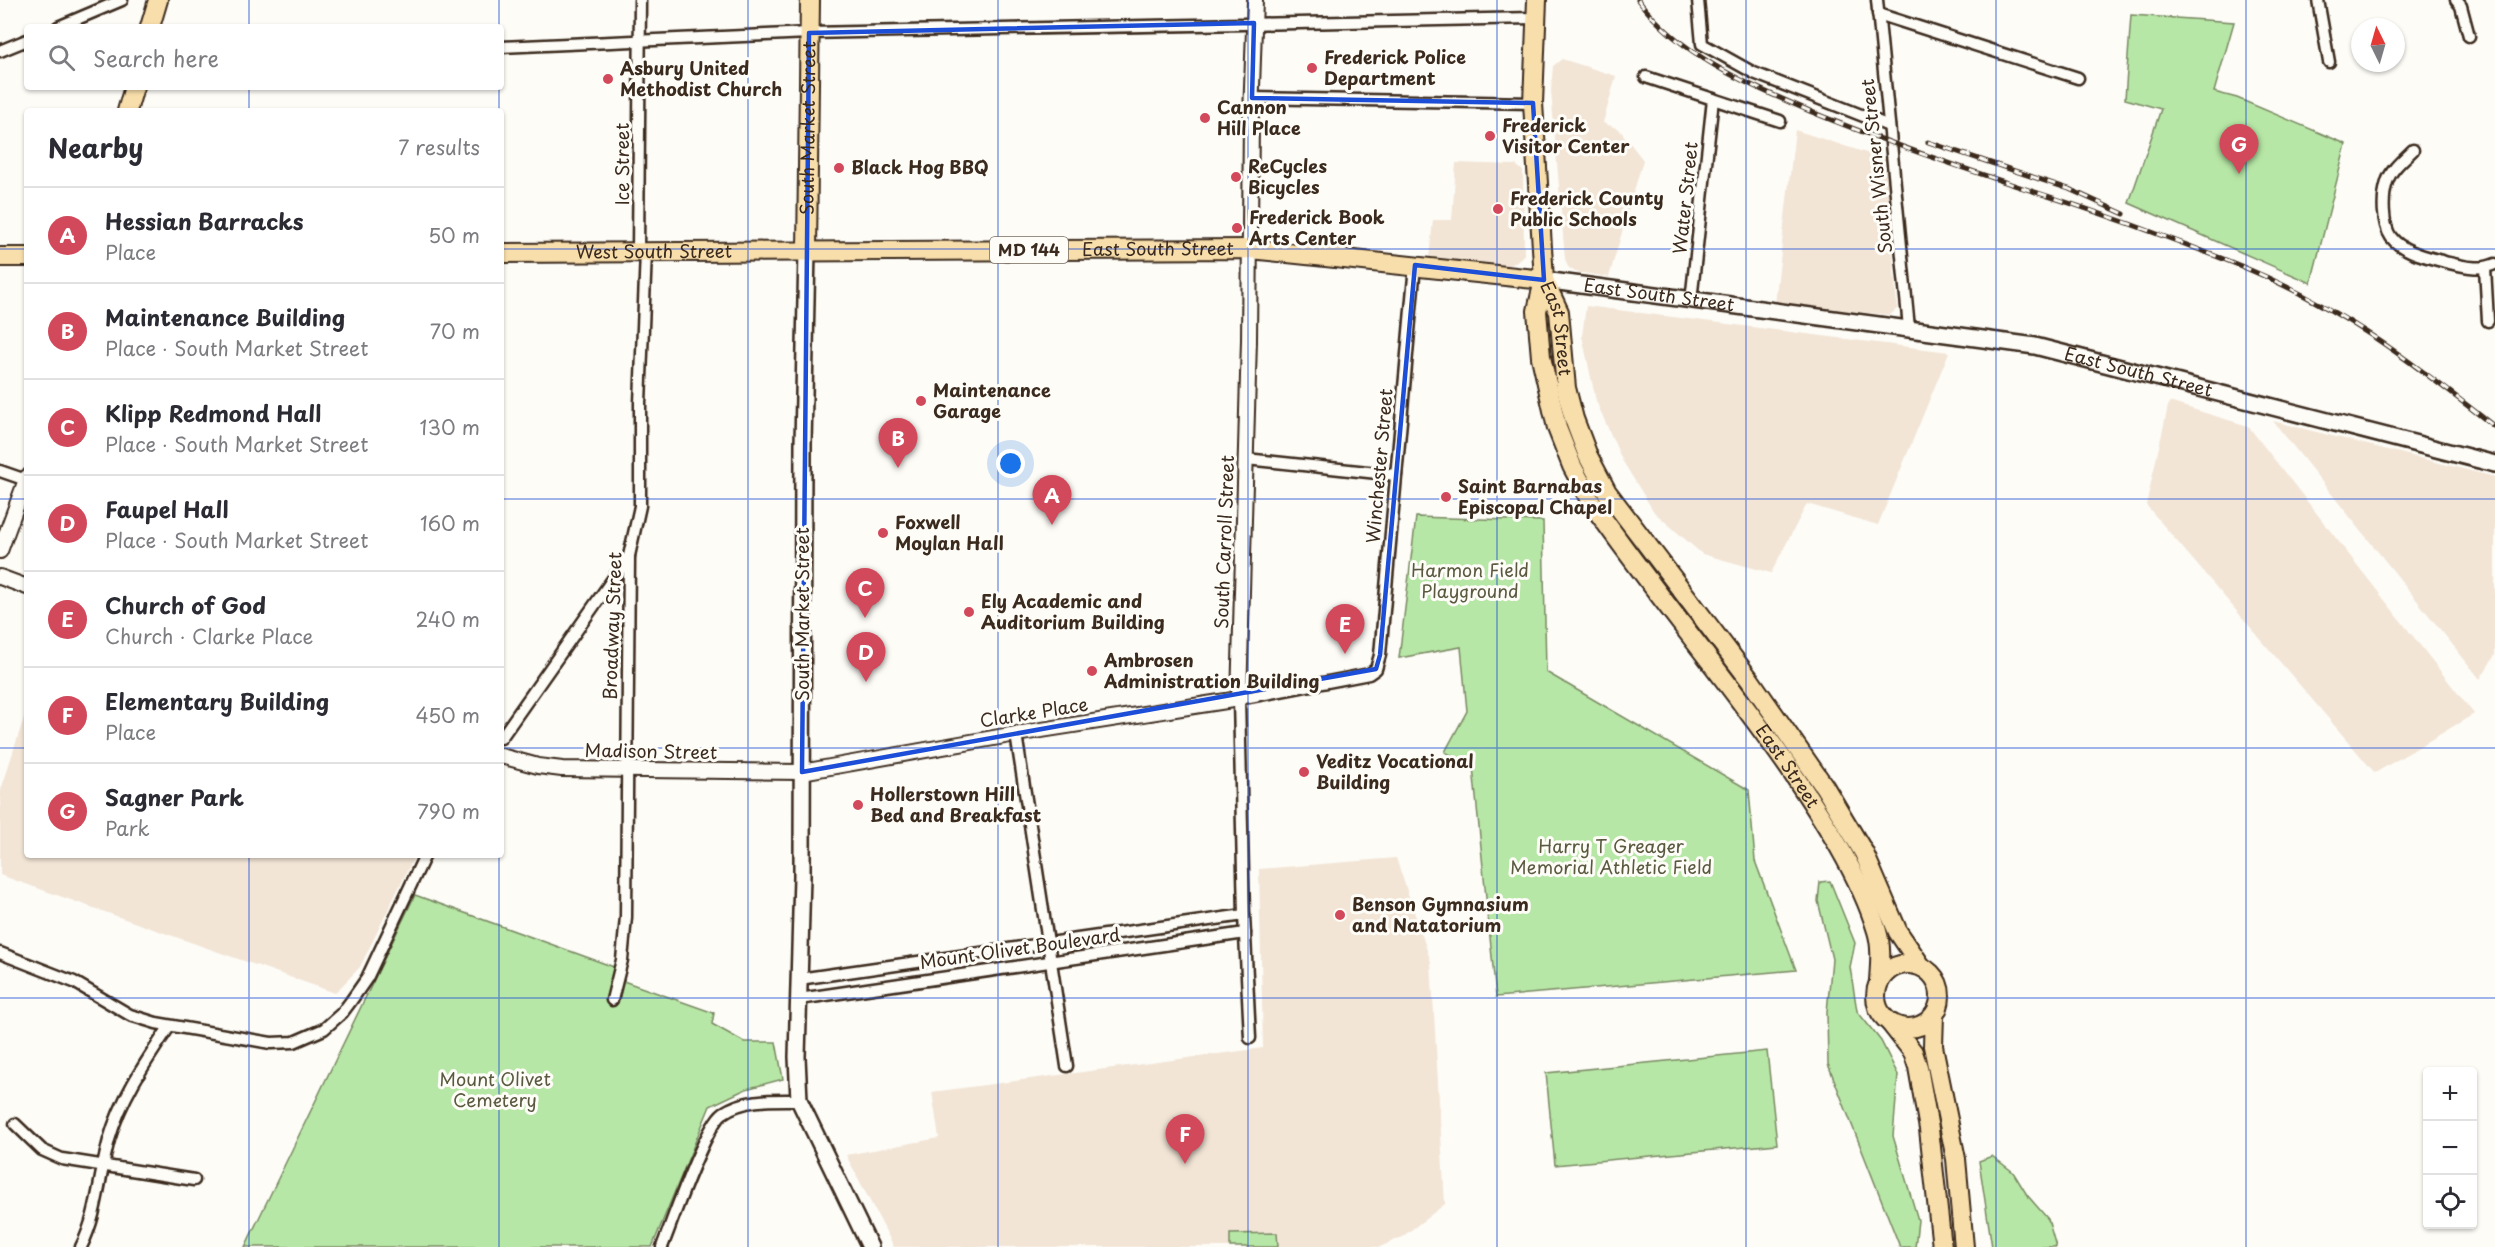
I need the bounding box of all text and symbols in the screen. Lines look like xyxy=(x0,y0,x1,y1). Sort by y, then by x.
north arrow xyxy=(2351,18,2405,72)
search box xyxy=(24,24,504,90)
icon: search xyxy=(45,41,78,74)
text: Search here xyxy=(93,41,219,74)
street label: South Market Street xyxy=(792,41,822,215)
place label: Frederick Police Department xyxy=(1324,43,1466,91)
place label: Asbury United Methodist Church xyxy=(620,54,782,102)
marker: Frederick Police Department xyxy=(1305,61,1319,75)
marker: Asbury United Methodist Church xyxy=(601,72,615,86)
street label: South Wisner Street xyxy=(1853,78,1898,255)
place label: Cannon Hill Place xyxy=(1217,93,1301,141)
marker: Cannon Hill Place xyxy=(1198,111,1212,125)
place label: Frederick Visitor Center xyxy=(1502,111,1630,159)
street label: Ice Street xyxy=(608,123,635,205)
pin: G xyxy=(2220,124,2258,174)
text: Nearby xyxy=(48,128,143,167)
marker: Frederick Visitor Center xyxy=(1483,129,1497,143)
text: 7 results xyxy=(398,132,480,162)
street label: Water Street xyxy=(1665,140,1704,255)
place label: ReCycles Bicycles xyxy=(1248,152,1327,200)
place label: Black Hog BBQ xyxy=(851,153,988,180)
marker: Black Hog BBQ xyxy=(832,161,846,175)
marker: ReCycles Bicycles xyxy=(1229,170,1243,184)
place label: Frederick County Public Schools xyxy=(1510,184,1664,232)
marker: Frederick County Public Schools xyxy=(1491,202,1505,216)
place label: Frederick Book Arts Center xyxy=(1248,203,1385,251)
text: Hessian Barracks xyxy=(105,204,303,237)
text: A xyxy=(60,220,75,250)
text: 50 m xyxy=(428,220,480,250)
marker: Frederick Book Arts Center xyxy=(1230,221,1244,235)
street label: East South Street xyxy=(1082,234,1234,262)
text: Place xyxy=(105,237,156,267)
street label: West South Street xyxy=(576,237,732,265)
road number: MD 144 xyxy=(990,237,1068,263)
street label: East South Street xyxy=(1582,270,1736,317)
street label: East Street xyxy=(1534,276,1580,377)
text: Maintenance Building xyxy=(105,300,345,333)
text: B xyxy=(61,316,74,346)
text: 70 m xyxy=(430,316,480,346)
text: Place · South Market Street xyxy=(105,333,368,363)
street label: East South Street xyxy=(2062,339,2215,403)
place label: Maintenance Garage xyxy=(933,376,1051,424)
street label: Winchester Street xyxy=(1358,387,1399,545)
marker: Maintenance Garage xyxy=(914,394,928,408)
text: Klipp Redmond Hall xyxy=(105,396,321,429)
text: C xyxy=(60,412,75,442)
text: 130 m xyxy=(420,412,480,442)
pin: B xyxy=(878,418,918,468)
text: Place · South Market Street xyxy=(105,429,368,459)
your location xyxy=(996,449,1025,478)
street label: South Carroll Street xyxy=(1207,455,1240,629)
place label: Saint Barnabas Episcopal Chapel xyxy=(1458,472,1612,520)
pin: A xyxy=(1032,476,1072,525)
marker: Saint Barnabas Episcopal Chapel xyxy=(1439,490,1453,504)
text: Faupel Hall xyxy=(105,492,229,525)
text: D xyxy=(60,508,75,538)
text: 160 m xyxy=(420,508,480,538)
place label: Foxwell Moylan Hall xyxy=(895,508,1004,556)
text: Place · South Market Street xyxy=(105,525,368,555)
marker: Foxwell Moylan Hall xyxy=(876,526,890,540)
street label: South Market Street xyxy=(788,527,815,701)
street label: Broadway Street xyxy=(595,551,628,701)
park label: Harmon Field Playground xyxy=(1411,556,1529,604)
pin: C xyxy=(846,568,884,618)
place label: Ely Academic and Auditorium Building xyxy=(981,587,1165,635)
text: Church of God xyxy=(105,588,266,621)
text: E xyxy=(61,604,74,634)
text: 240 m xyxy=(415,604,480,634)
pin: E xyxy=(1326,604,1364,654)
marker: Ely Academic and Auditorium Building xyxy=(962,605,976,619)
text: Church · Clarke Place xyxy=(105,621,314,651)
pin: D xyxy=(846,632,886,682)
place label: Ambrosen Administration Building xyxy=(1103,646,1320,694)
marker: Ambrosen Administration Building xyxy=(1085,664,1099,678)
text: Elementary Building xyxy=(105,684,329,717)
street label: Clarke Place xyxy=(978,690,1090,733)
text: F xyxy=(62,700,73,730)
text: 450 m xyxy=(415,700,480,730)
text: Place xyxy=(105,717,156,747)
street label: East Street xyxy=(1750,718,1827,813)
street label: Madison Street xyxy=(584,736,718,765)
place label: Veditz Vocational Building xyxy=(1316,747,1474,795)
marker: Veditz Vocational Building xyxy=(1297,765,1311,779)
text: Sagner Park xyxy=(105,780,244,813)
place label: Hollerstown Hill Bed and Breakfast xyxy=(870,780,1042,828)
text: G xyxy=(59,796,76,826)
text: 790 m xyxy=(417,796,480,826)
marker: Hollerstown Hill Bed and Breakfast xyxy=(851,798,865,812)
text: Park xyxy=(105,813,150,843)
park label: Harry T Greager Memorial Athletic Field xyxy=(1510,832,1712,880)
place label: Benson Gymnasium and Natatorium xyxy=(1352,890,1529,938)
marker: Benson Gymnasium and Natatorium xyxy=(1333,908,1347,922)
street label: Mount Olivet Boulevard xyxy=(918,920,1122,975)
park label: Mount Olivet Cemetery xyxy=(439,1065,551,1113)
map controls xyxy=(2423,1067,2477,1229)
button: + xyxy=(2423,1067,2477,1121)
pin: F xyxy=(1166,1114,1204,1164)
button: − xyxy=(2423,1121,2477,1175)
button: locate xyxy=(2423,1175,2477,1229)

